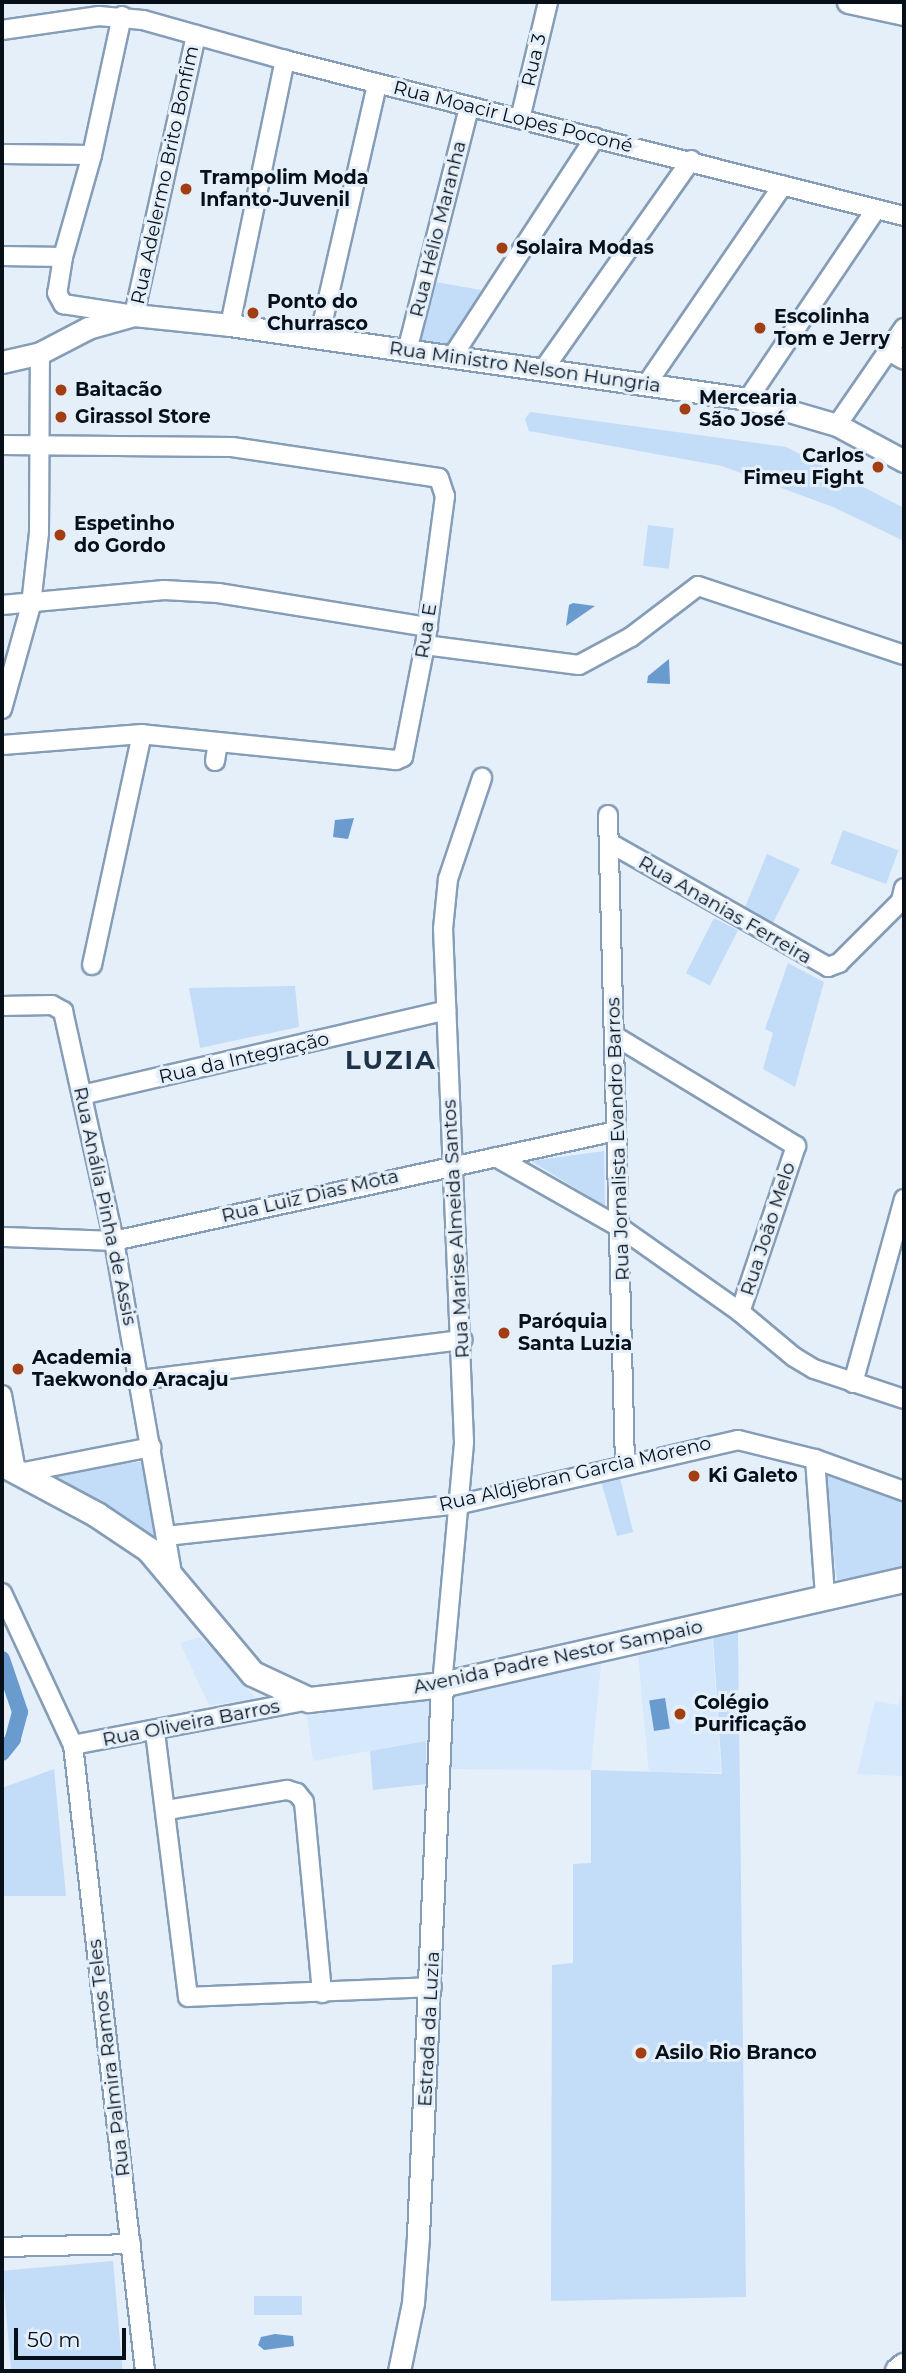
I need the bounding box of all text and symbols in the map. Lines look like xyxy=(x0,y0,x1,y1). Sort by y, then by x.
street label: Rua 3 xyxy=(517,31,551,89)
street label: Rua Adelermo Brito Bonfim xyxy=(126,44,204,306)
street label: Rua Moacir Lopes Poconé xyxy=(391,76,635,158)
street label: Rua Hélio Maranha xyxy=(405,138,471,320)
place label: Trampolim Moda Infanto-Juvenil xyxy=(200,167,368,211)
marker: Trampolim Moda Infanto-Juvenil xyxy=(178,181,194,197)
place label: Solaira Modas xyxy=(516,237,654,259)
marker: Solaira Modas xyxy=(494,240,510,256)
place label: Ponto do Churrasco xyxy=(267,291,368,335)
marker: Ponto do Churrasco xyxy=(245,305,261,321)
place label: Escolinha Tom e Jerry xyxy=(774,306,890,350)
marker: Escolinha Tom e Jerry xyxy=(752,320,768,336)
street label: Rua Ministro Nelson Hungria xyxy=(388,337,662,397)
place label: Baitacão xyxy=(75,379,162,401)
marker: Baitacão xyxy=(53,382,69,398)
place label: Mercearia São José xyxy=(699,387,797,431)
marker: Mercearia São José xyxy=(677,401,693,417)
place label: Girassol Store xyxy=(75,406,211,428)
marker: Girassol Store xyxy=(53,409,69,425)
place label: Carlos Fimeu Fight xyxy=(743,445,864,489)
marker: Carlos Fimeu Fight xyxy=(870,459,886,475)
place label: Espetinho do Gordo xyxy=(74,513,175,557)
marker: Espetinho do Gordo xyxy=(52,527,68,543)
street label: Rua E xyxy=(410,602,442,660)
street label: Rua Ananias Ferreira xyxy=(634,851,816,969)
street label: Rua Jornalista Evandro Barros xyxy=(602,997,634,1281)
street label: Rua da Integração xyxy=(157,1027,331,1089)
district label: LUZIA xyxy=(346,1045,436,1077)
street label: Rua Anália Pinha de Assis xyxy=(69,1085,141,1327)
street label: Rua Marise Almeida Santos xyxy=(438,1099,474,1359)
street label: Rua João Melo xyxy=(736,1159,800,1299)
street label: Rua Luiz Dias Mota xyxy=(219,1165,401,1227)
place label: Paróquia Santa Luzia xyxy=(518,1311,632,1355)
marker: Paróquia Santa Luzia xyxy=(496,1325,512,1341)
place label: Academia Taekwondo Aracaju xyxy=(32,1347,229,1391)
marker: Academia Taekwondo Aracaju xyxy=(10,1361,26,1377)
street label: Rua Aldjebran Garcia Moreno xyxy=(437,1432,713,1516)
place label: Ki Galeto xyxy=(708,1465,798,1487)
marker: Ki Galeto xyxy=(686,1468,702,1484)
street label: Avenida Padre Nestor Sampaio xyxy=(411,1615,705,1699)
place label: Colégio Purificação xyxy=(694,1692,806,1736)
street label: Rua Oliveira Barros xyxy=(100,1695,282,1751)
marker: Colégio Purificação xyxy=(672,1706,688,1722)
street label: Rua Palmira Ramos Teles xyxy=(83,1938,135,2178)
street label: Estrada da Luzia xyxy=(414,1951,444,2107)
place label: Asilo Rio Branco xyxy=(655,2042,817,2064)
marker: Asilo Rio Branco xyxy=(633,2045,649,2061)
scale bar xyxy=(18,2314,130,2358)
text: 50 m xyxy=(27,2327,81,2352)

